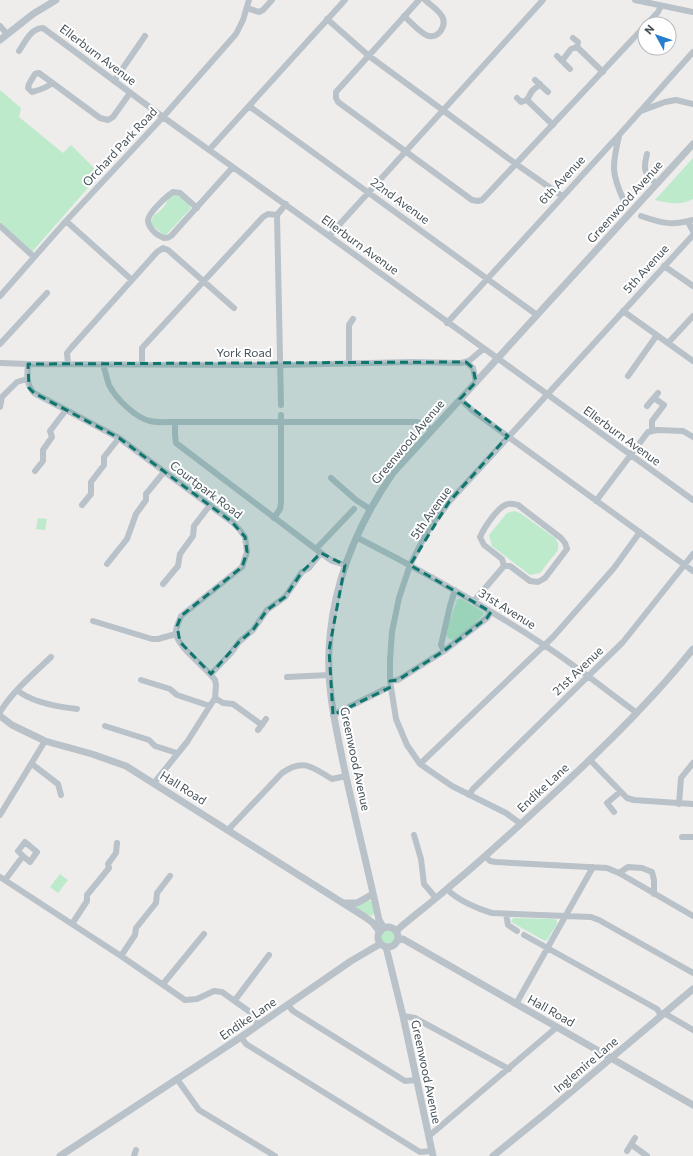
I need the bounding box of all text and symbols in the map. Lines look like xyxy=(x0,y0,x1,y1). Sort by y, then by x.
north arrow xyxy=(637,16,677,56)
street label: Ellerburn Avenue xyxy=(58,21,140,88)
text: N xyxy=(641,22,657,37)
street label: Orchard Park Road xyxy=(79,104,159,189)
street label: 6th Avenue xyxy=(535,152,587,207)
street label: Greenwood Avenue xyxy=(584,157,665,245)
street label: 22nd Avenue xyxy=(368,174,433,226)
street label: Ellerburn Avenue xyxy=(319,211,402,277)
street label: 5th Avenue xyxy=(620,241,671,296)
street label: York Road xyxy=(216,345,272,359)
street label: Greenwood Avenue xyxy=(368,396,447,486)
street label: Ellerburn Avenue xyxy=(581,402,664,468)
street label: Courtpark Road xyxy=(168,457,246,521)
street label: 5th Avenue xyxy=(407,483,453,541)
street label: 31st Avenue xyxy=(476,585,539,631)
street label: 21st Avenue xyxy=(549,643,605,698)
street label: Greenwood Avenue xyxy=(338,706,374,812)
street label: Endike Lane xyxy=(514,760,571,815)
street label: Hall Road xyxy=(158,768,209,807)
street label: Hall Road xyxy=(525,991,578,1029)
street label: Endike Lane xyxy=(216,994,278,1042)
street label: Greenwood Avenue xyxy=(409,1019,445,1125)
street label: Inglemire Lane xyxy=(551,1033,620,1095)

